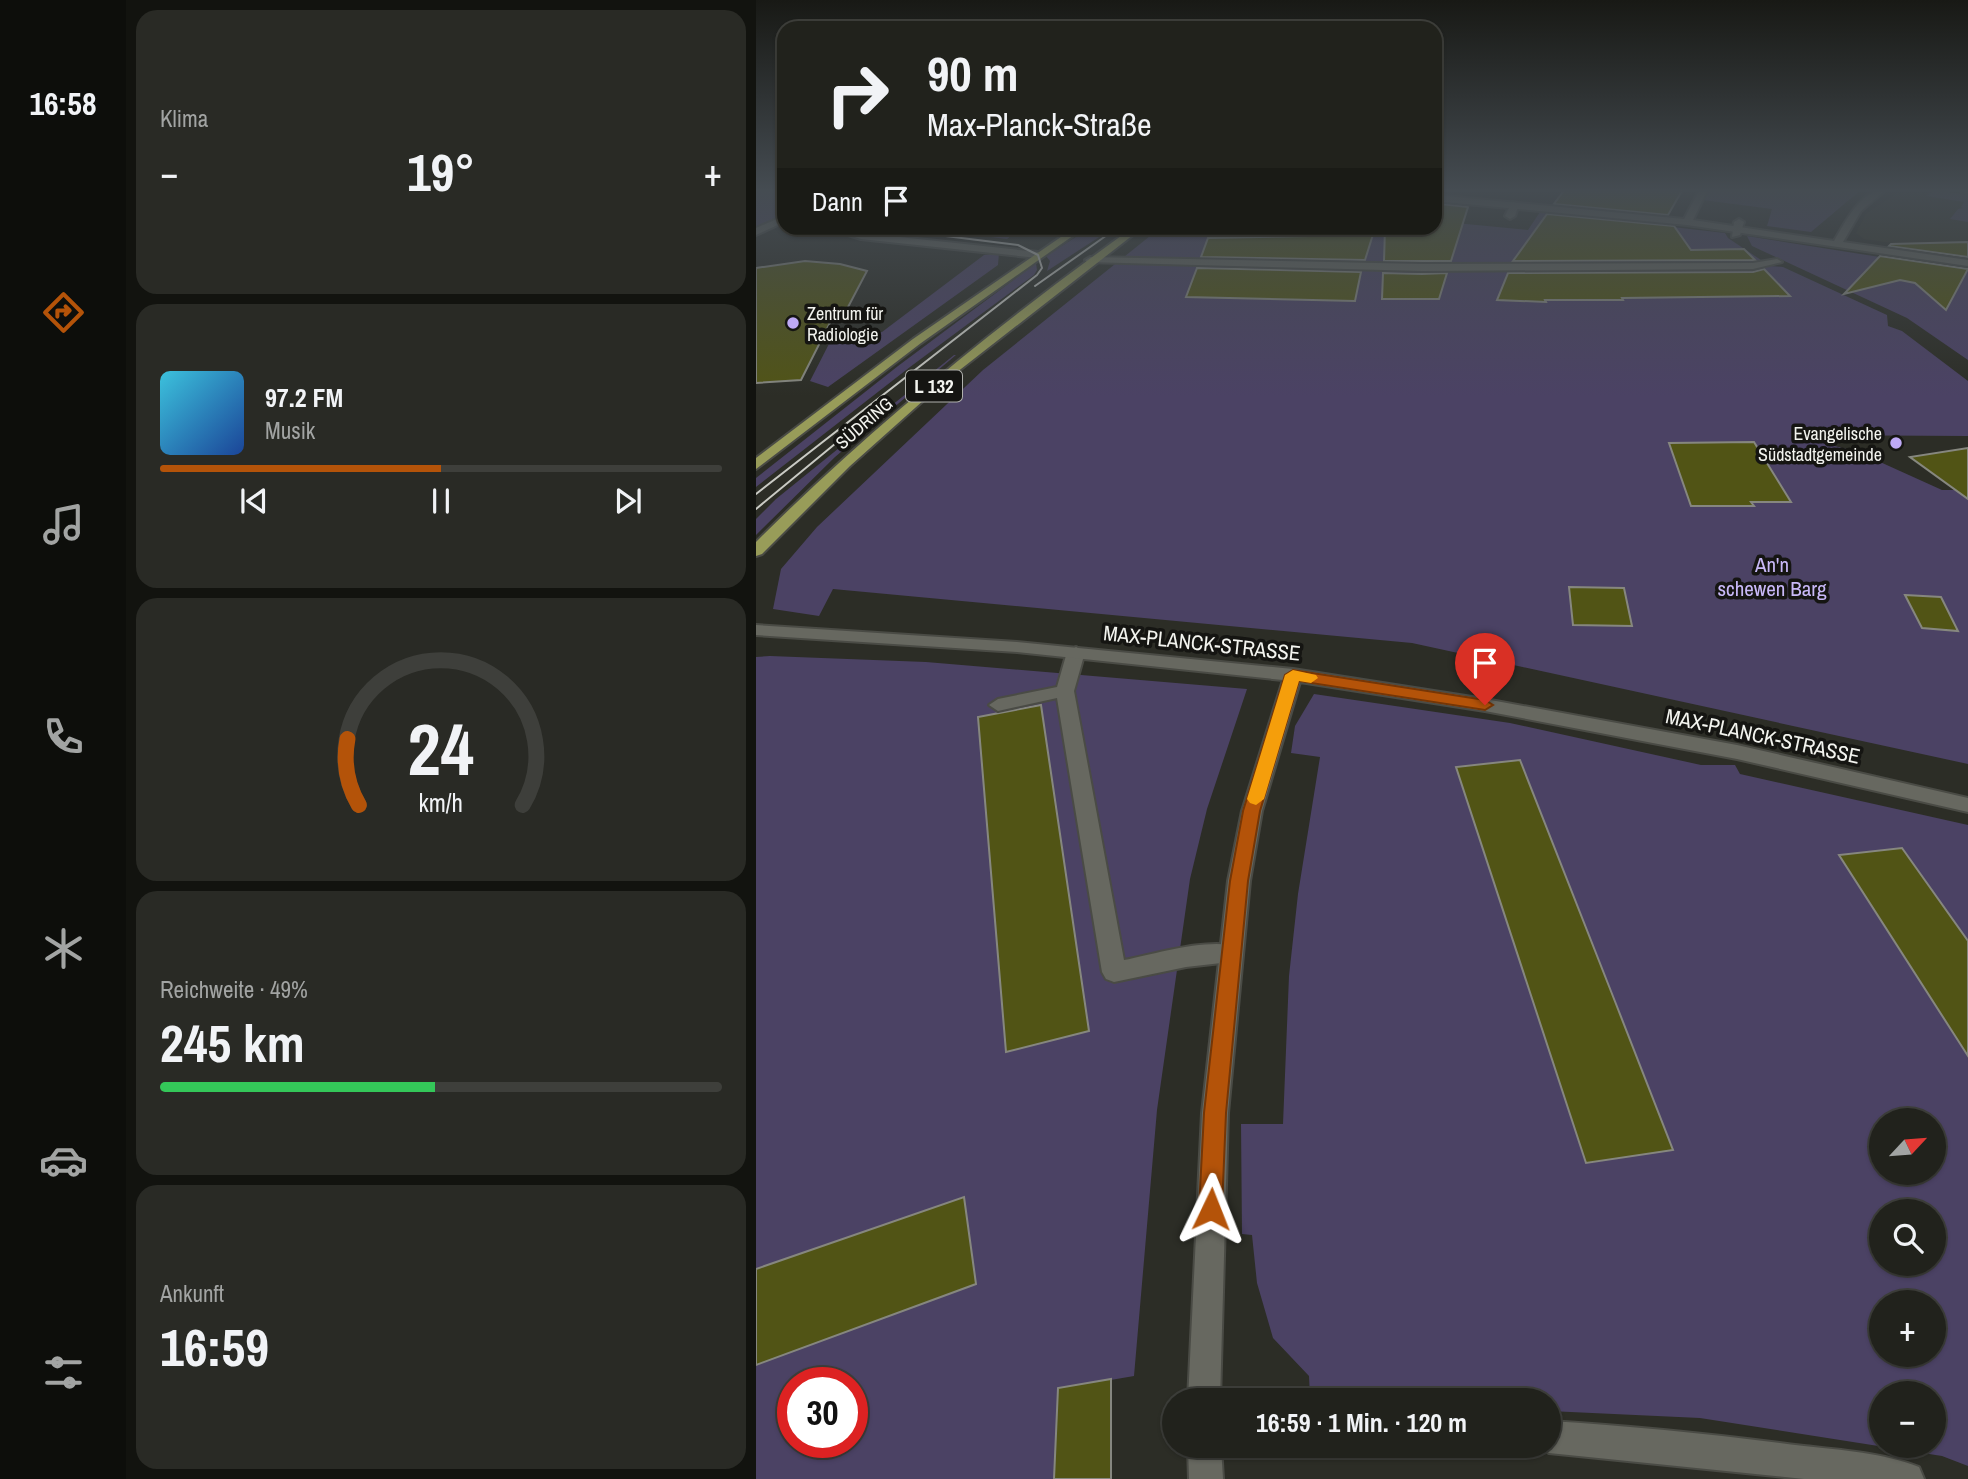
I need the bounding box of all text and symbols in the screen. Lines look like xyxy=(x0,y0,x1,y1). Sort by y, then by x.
text: 90 m xyxy=(927,40,1019,106)
icon: right xyxy=(812,49,903,140)
text: 16:58 xyxy=(29,82,97,125)
text: Klima xyxy=(160,103,208,134)
text: Max-Planck-Straße xyxy=(927,103,1152,146)
text: 19° xyxy=(407,137,475,207)
text: − xyxy=(160,147,178,198)
text: + xyxy=(704,147,722,198)
icon: arrive xyxy=(877,182,915,220)
text: Dann xyxy=(812,184,863,219)
icon: directions xyxy=(39,288,88,337)
place label: Zentrum für Radiologie xyxy=(807,301,883,347)
marker: Zentrum für Radiologie xyxy=(785,315,801,331)
road number: L 132 xyxy=(906,370,962,402)
text: 97.2 FM xyxy=(265,380,343,415)
street label: SÜDRING xyxy=(830,391,898,455)
text: Musik xyxy=(265,415,315,446)
place label: Evangelische Südstadtgemeinde xyxy=(1758,421,1882,467)
marker: Evangelische Südstadtgemeinde xyxy=(1888,435,1904,451)
icon: previous xyxy=(235,482,273,520)
icon: pause xyxy=(422,482,460,520)
icon: next xyxy=(609,482,647,520)
icon: music xyxy=(39,500,88,549)
park label: An'n schewen Barg xyxy=(1717,550,1827,603)
street label: MAX-PLANCK-STRASSE xyxy=(1102,618,1302,668)
pin xyxy=(1455,633,1515,705)
icon: arrive xyxy=(1466,644,1504,682)
text: 24 xyxy=(408,701,474,799)
street label: MAX-PLANCK-STRASSE xyxy=(1663,701,1863,771)
icon: phone xyxy=(39,712,88,761)
text: km/h xyxy=(419,786,463,820)
icon: climate xyxy=(39,924,88,973)
text: Reichweite · 49% xyxy=(160,974,308,1005)
text: 245 km xyxy=(160,1008,305,1078)
north arrow xyxy=(1869,1108,1946,1185)
map controls xyxy=(1869,1108,1946,1458)
icon: car xyxy=(39,1136,88,1185)
position arrow xyxy=(1174,1172,1248,1246)
button: search xyxy=(1869,1199,1946,1276)
text: Ankunft xyxy=(160,1278,224,1309)
button: + xyxy=(1869,1290,1946,1367)
text: 16:59 xyxy=(160,1312,269,1382)
icon: filters xyxy=(39,1348,88,1397)
speed limit sign: 30 xyxy=(777,1367,868,1458)
button: − xyxy=(1869,1381,1946,1458)
text: 16:59 · 1 Min. · 120 m xyxy=(1256,1405,1467,1440)

